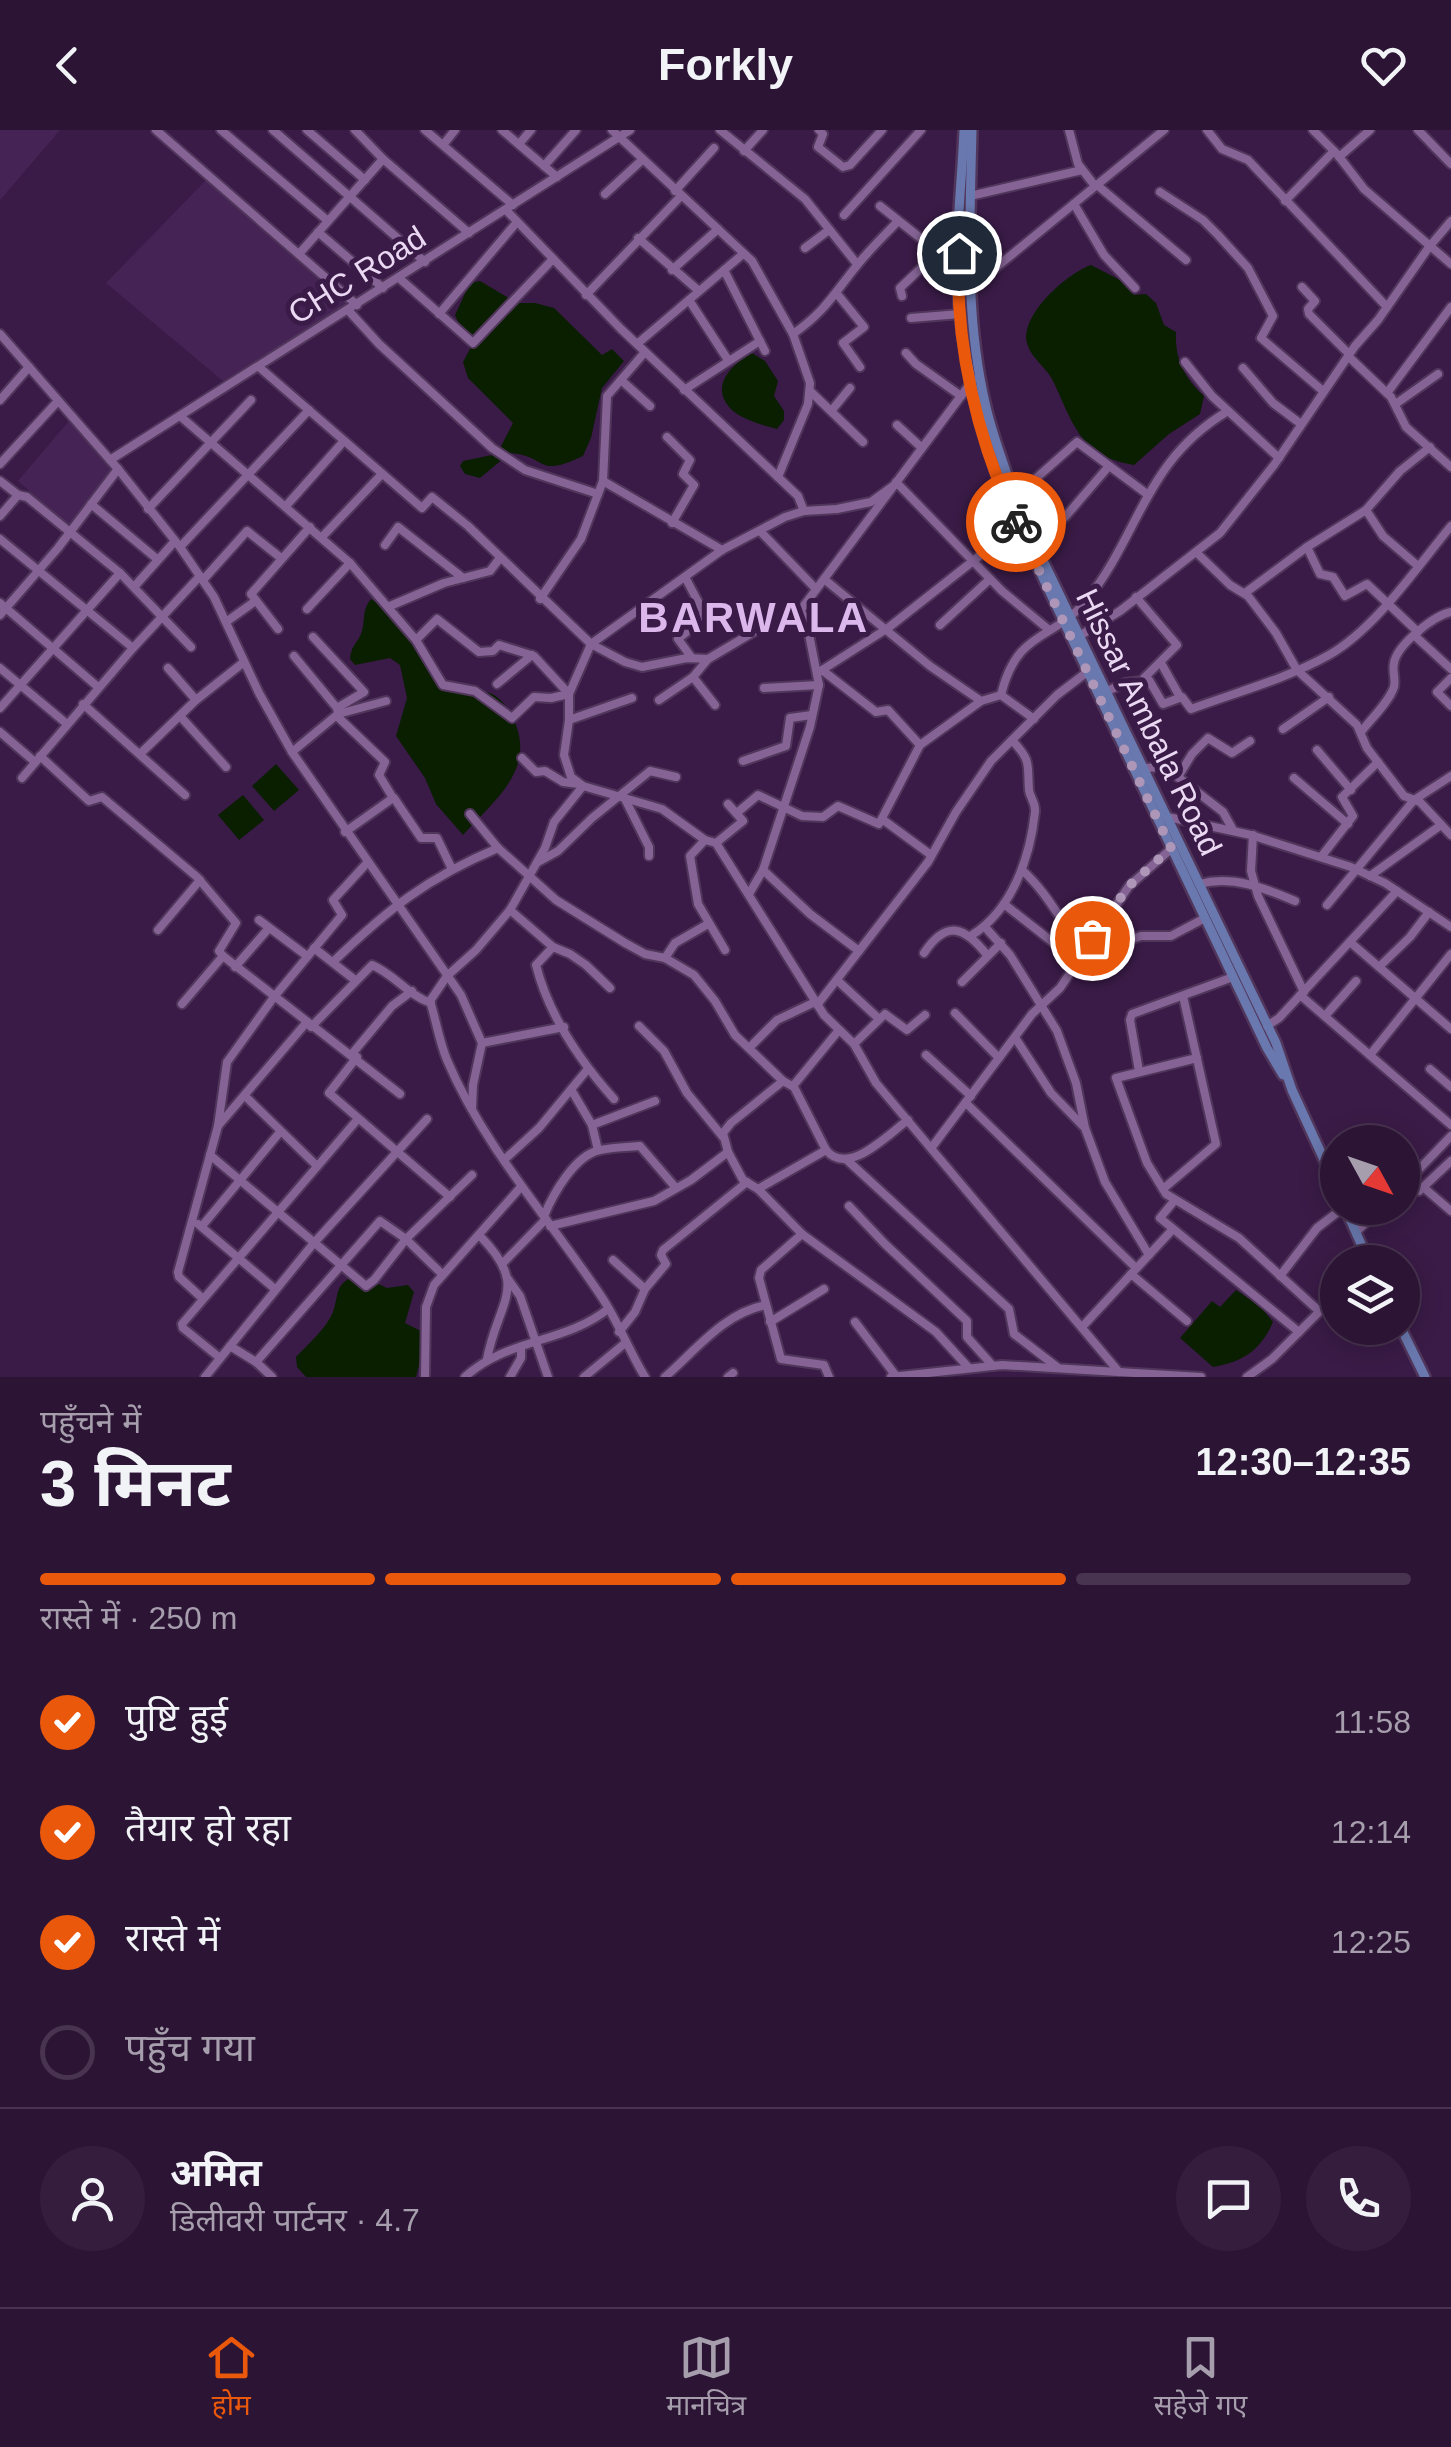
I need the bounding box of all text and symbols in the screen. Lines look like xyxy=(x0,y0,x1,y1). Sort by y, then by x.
icon: back xyxy=(40,38,95,93)
icon: heart xyxy=(1356,38,1411,93)
text: Forkly xyxy=(658,39,793,90)
pin xyxy=(917,211,1002,296)
street label: CHC Road xyxy=(282,219,432,331)
icon: home xyxy=(932,226,987,281)
courier xyxy=(966,472,1066,572)
icon: bike xyxy=(989,495,1044,550)
street label: Hissar Ambala Road xyxy=(1069,583,1229,861)
district label: BARWALA xyxy=(638,594,870,641)
pin xyxy=(1050,896,1135,981)
icon: bag xyxy=(1065,911,1120,966)
north arrow xyxy=(1320,1125,1420,1225)
map controls xyxy=(1320,1125,1420,1345)
button: layers xyxy=(1320,1245,1420,1345)
text: पहुँचने में xyxy=(40,1404,141,1440)
text: 12:30–12:35 xyxy=(1195,1441,1411,1483)
text: 3 मिनट xyxy=(40,1447,231,1520)
text: रास्ते में · 250 m xyxy=(40,1600,237,1636)
icon: check xyxy=(40,1695,95,1750)
text: पुष्टि हुई xyxy=(125,1697,228,1739)
text: 11:58 xyxy=(1333,1704,1411,1740)
icon: check xyxy=(40,1805,95,1860)
text: तैयार हो रहा xyxy=(125,1807,291,1849)
text: 12:14 xyxy=(1331,1814,1411,1850)
icon: check xyxy=(40,1915,95,1970)
text: रास्ते में xyxy=(125,1917,220,1959)
text: 12:25 xyxy=(1331,1924,1411,1960)
text: पहुँच गया xyxy=(125,2027,255,2069)
button: person xyxy=(40,2146,145,2251)
button: chat xyxy=(1176,2146,1281,2251)
button: phone xyxy=(1306,2146,1411,2251)
text: अमित xyxy=(170,2152,262,2194)
text: डिलीवरी पार्टनर · 4.7 xyxy=(170,2202,420,2238)
tab: होम xyxy=(204,2330,259,2426)
tab: मानचित्र xyxy=(666,2330,746,2426)
tab: सहेजे गए xyxy=(1154,2330,1247,2426)

